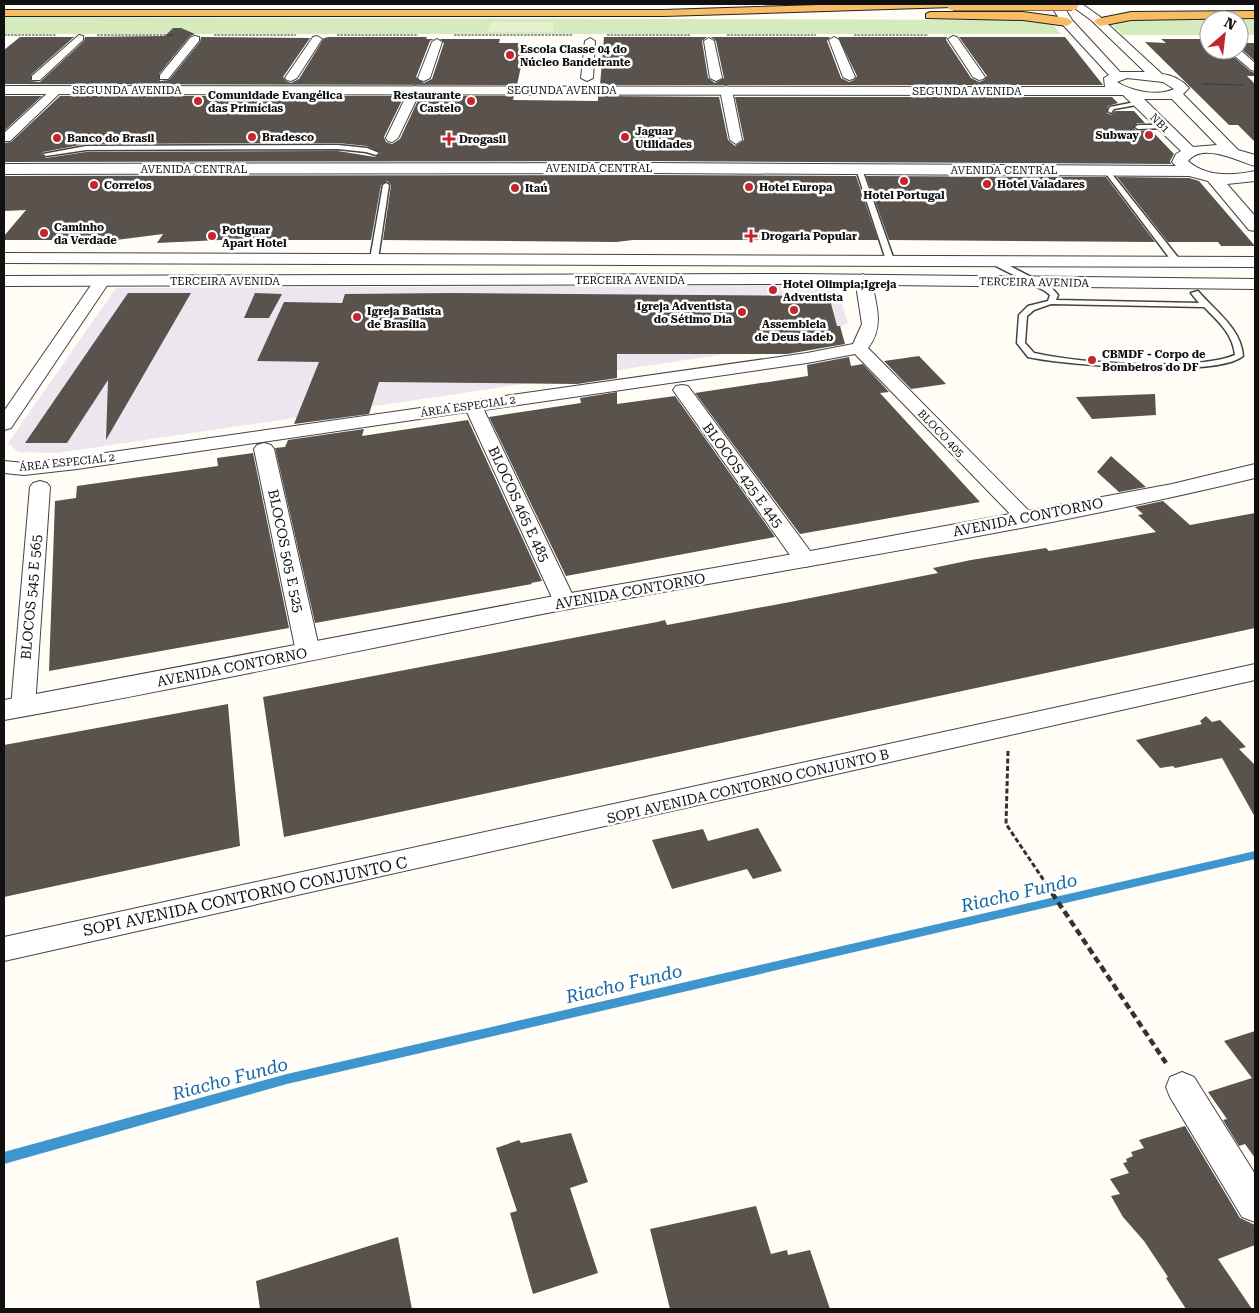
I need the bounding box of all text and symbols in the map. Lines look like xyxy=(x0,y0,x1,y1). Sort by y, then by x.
north arrow xyxy=(1199,10,1249,60)
text: N xyxy=(1222,14,1239,33)
place label: Escola Classe 04 do Núcleo Bandeirante xyxy=(520,43,631,69)
marker: Escola Classe 04 do Núcleo Bandeirante xyxy=(504,49,516,61)
street label: SEGUNDA AVENIDA xyxy=(72,84,182,97)
street label: SEGUNDA AVENIDA xyxy=(507,84,617,97)
street label: SEGUNDA AVENIDA xyxy=(912,85,1022,98)
place label: Comunidade Evangélica das Primícias xyxy=(208,89,343,115)
place label: Restaurante Castelo xyxy=(393,89,462,115)
marker: Comunidade Evangélica das Primícias xyxy=(192,95,204,107)
marker: Restaurante Castelo xyxy=(465,95,477,107)
street label: NB1 xyxy=(1147,111,1172,136)
place label: Jaguar Utilidades xyxy=(635,125,692,151)
place label: Subway xyxy=(1095,129,1139,142)
marker: Subway xyxy=(1143,129,1155,141)
marker: Bradesco xyxy=(246,131,258,143)
place label: Bradesco xyxy=(262,131,314,144)
marker: Jaguar Utilidades xyxy=(619,131,631,143)
marker: Banco do Brasil xyxy=(51,132,63,144)
place label: Banco do Brasil xyxy=(67,132,155,145)
marker: Drogasil xyxy=(443,133,455,145)
place label: Drogasil xyxy=(459,133,506,146)
street label: AVENIDA CENTRAL xyxy=(546,162,653,175)
street label: AVENIDA CENTRAL xyxy=(141,163,248,176)
street label: AVENIDA CENTRAL xyxy=(951,164,1058,177)
marker: Hotel Portugal xyxy=(898,175,910,187)
marker: Hotel Valadares xyxy=(981,178,993,190)
place label: Hotel Valadares xyxy=(997,178,1085,191)
marker: Correios xyxy=(88,179,100,191)
place label: Correios xyxy=(104,179,152,192)
marker: Hotel Europa xyxy=(743,181,755,193)
place label: Hotel Europa xyxy=(759,181,833,194)
marker: Itaú xyxy=(509,182,521,194)
place label: Itaú xyxy=(525,182,548,195)
place label: Hotel Portugal xyxy=(863,189,945,202)
place label: Caminho da Verdade xyxy=(54,221,117,247)
place label: Potiguar Apart Hotel xyxy=(222,224,287,250)
marker: Caminho da Verdade xyxy=(38,227,50,239)
marker: Potiguar Apart Hotel xyxy=(206,230,218,242)
marker: Drogaria Popular xyxy=(745,230,757,242)
place label: Drogaria Popular xyxy=(761,230,857,243)
street label: TERCEIRA AVENIDA xyxy=(575,274,685,287)
street label: TERCEIRA AVENIDA xyxy=(170,275,280,288)
street label: TERCEIRA AVENIDA xyxy=(979,275,1089,290)
place label: Hotel Olimpia;Igreja Adventista xyxy=(783,278,897,304)
marker: Hotel Olimpia;Igreja Adventista xyxy=(767,284,779,296)
place label: Igreja Adventista do Sétimo Dia xyxy=(637,300,733,326)
marker: Assembleia de Deus ladeb xyxy=(788,304,800,316)
place label: Igreja Batista de Brasília xyxy=(367,305,442,331)
marker: Igreja Adventista do Sétimo Dia xyxy=(736,306,748,318)
marker: Igreja Batista de Brasília xyxy=(351,311,363,323)
place label: Assembleia de Deus ladeb xyxy=(755,318,833,344)
place label: CBMDF - Corpo de Bombeiros do DF xyxy=(1102,348,1206,374)
marker: CBMDF - Corpo de Bombeiros do DF xyxy=(1086,354,1098,366)
street label: ÁREA ESPECIAL 2 xyxy=(419,392,517,420)
street label: BLOCO 405 xyxy=(915,407,966,460)
street label: BLOCOS 425 E 445 xyxy=(700,419,786,531)
street label: BLOCOS 465 E 485 xyxy=(485,444,553,564)
street label: ÁREA ESPECIAL 2 xyxy=(18,450,116,474)
street label: BLOCOS 505 E 525 xyxy=(265,488,307,614)
street label: AVENIDA CONTORNO xyxy=(952,495,1104,539)
street label: BLOCOS 545 E 565 xyxy=(18,534,44,660)
street label: AVENIDA CONTORNO xyxy=(553,570,707,612)
street label: AVENIDA CONTORNO xyxy=(156,645,308,689)
street label: SOPI AVENIDA CONTORNO CONJUNTO B xyxy=(605,746,891,826)
street label: SOPI AVENIDA CONTORNO CONJUNTO C xyxy=(81,853,409,940)
water label: Riacho Fundo xyxy=(958,869,1079,916)
water label: Riacho Fundo xyxy=(563,960,684,1007)
water label: Riacho Fundo xyxy=(169,1053,290,1104)

